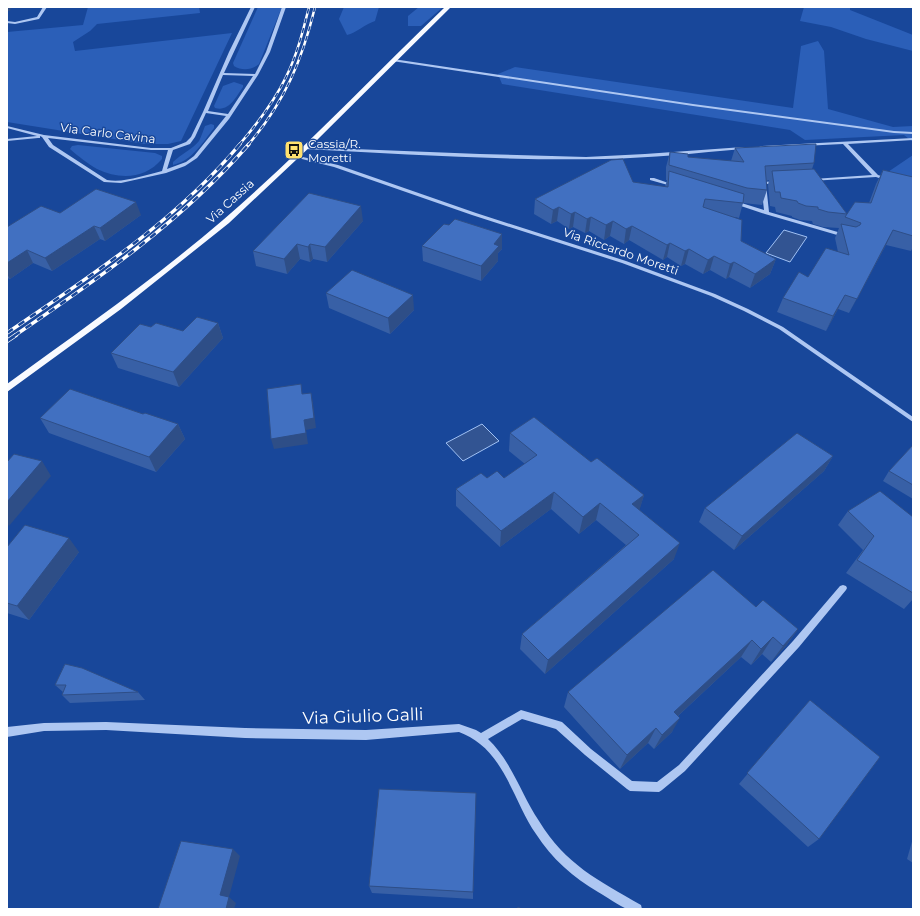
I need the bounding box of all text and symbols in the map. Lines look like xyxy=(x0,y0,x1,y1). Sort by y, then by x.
street label: Via Carlo Cavina xyxy=(59,120,157,146)
place label: Cassia/R. Moretti xyxy=(308,136,361,165)
bus stop icon: Cassia/R. Moretti xyxy=(283,139,305,161)
street label: Via Cassia xyxy=(203,176,257,226)
street label: Via Riccardo Moretti xyxy=(561,224,681,278)
street label: Via Giulio Galli xyxy=(302,704,424,728)

